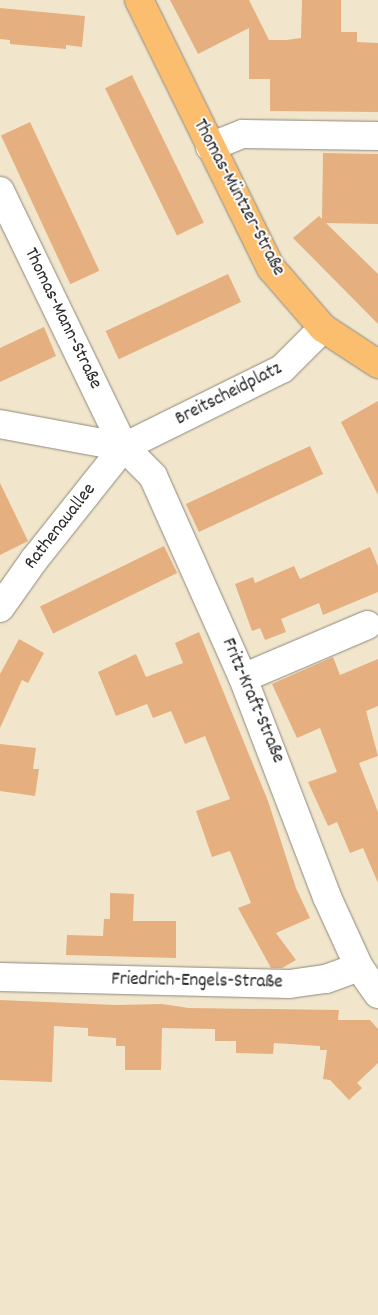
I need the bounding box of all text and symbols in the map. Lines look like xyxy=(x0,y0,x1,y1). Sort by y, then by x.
street label: Thomas-Müntzer-Straße xyxy=(187,116,289,280)
street label: Thomas-Mann-Straße xyxy=(18,245,106,393)
street label: Breitscheidplatz xyxy=(172,358,286,432)
street label: Rathenauallee xyxy=(20,479,102,575)
street label: Fritz-Kraft-Straße xyxy=(215,635,289,767)
street label: Friedrich-Engels-Straße xyxy=(111,969,283,995)

